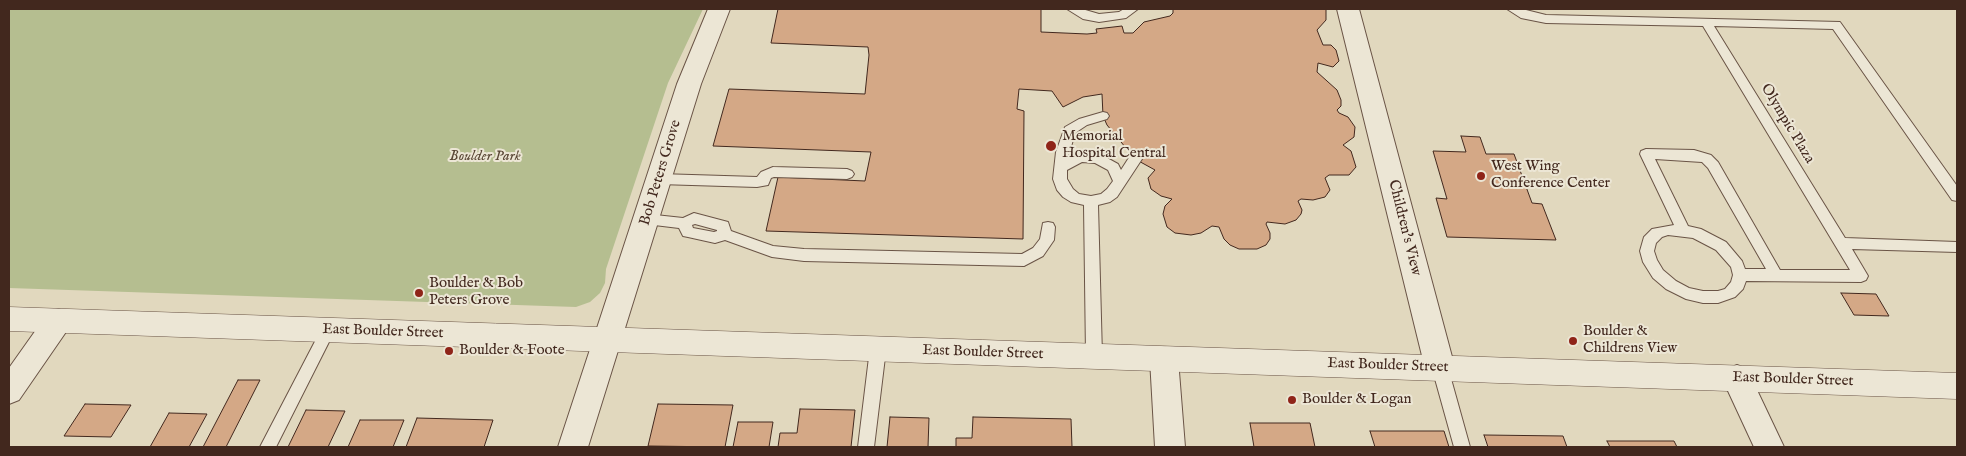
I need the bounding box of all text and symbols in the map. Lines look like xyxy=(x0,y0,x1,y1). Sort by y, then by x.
street label: Olympic Plaza xyxy=(1756,81,1818,167)
street label: Bob Peters Grove xyxy=(636,118,686,228)
place label: Memorial Hospital Central xyxy=(1062,128,1166,163)
marker: Memorial Hospital Central xyxy=(1044,139,1058,153)
park label: Boulder Park xyxy=(449,148,521,166)
place label: West Wing Conference Center xyxy=(1491,158,1610,193)
marker: West Wing Conference Center xyxy=(1475,170,1487,182)
street label: Children's View xyxy=(1383,178,1425,278)
place label: Boulder & Bob Peters Grove xyxy=(429,275,523,310)
marker: Boulder & Bob Peters Grove xyxy=(413,287,425,299)
street label: East Boulder Street xyxy=(322,321,444,343)
place label: Boulder & Childrens View xyxy=(1583,323,1677,358)
marker: Boulder & Childrens View xyxy=(1567,335,1579,347)
place label: Boulder & Foote xyxy=(459,342,565,360)
street label: East Boulder Street xyxy=(922,342,1044,364)
marker: Boulder & Foote xyxy=(443,345,455,357)
street label: East Boulder Street xyxy=(1327,355,1449,377)
street label: East Boulder Street xyxy=(1732,369,1854,391)
place label: Boulder & Logan xyxy=(1302,391,1411,409)
marker: Boulder & Logan xyxy=(1286,394,1298,406)

